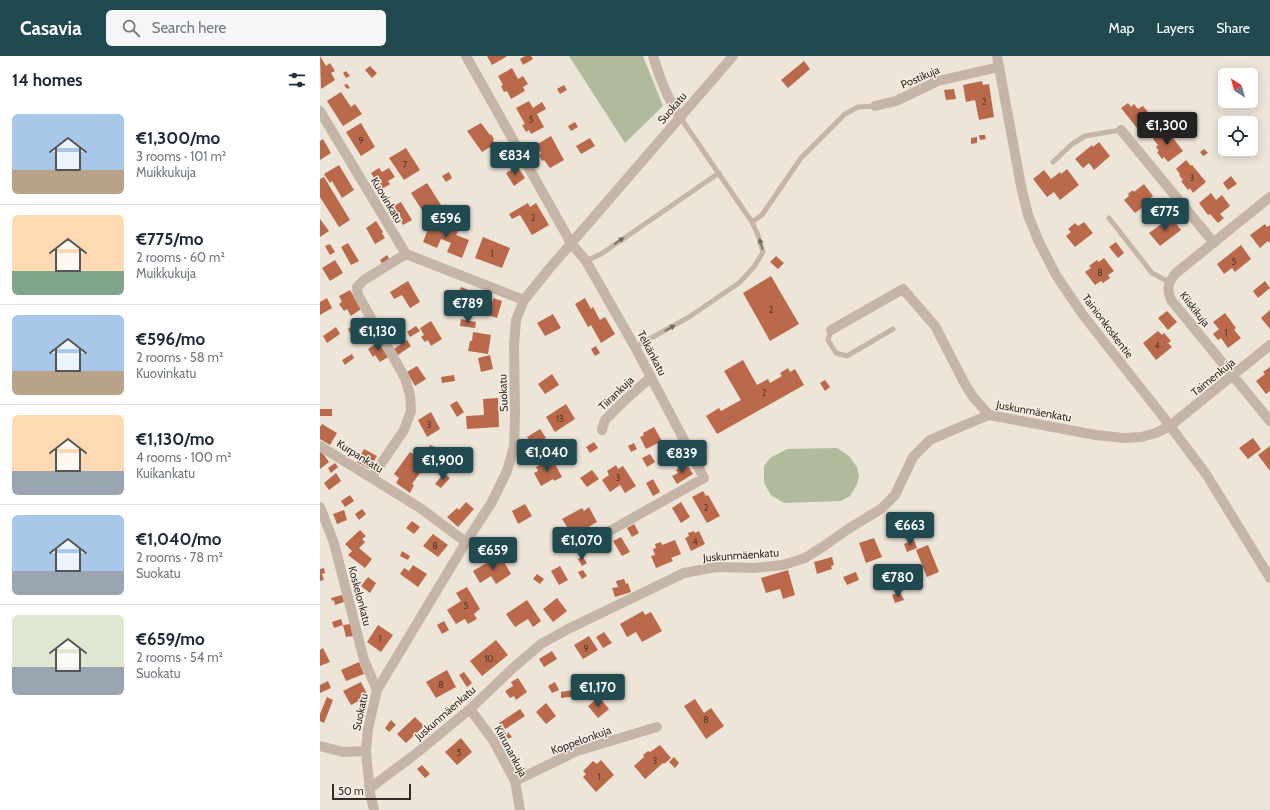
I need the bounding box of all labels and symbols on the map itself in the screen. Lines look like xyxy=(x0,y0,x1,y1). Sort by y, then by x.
street label: Postikuja xyxy=(898,62,942,91)
north arrow xyxy=(1218,68,1258,108)
street label: Suokatu xyxy=(654,89,690,127)
house number: 2 xyxy=(982,96,987,107)
pin: €1,300 xyxy=(1134,112,1200,146)
house number: 5 xyxy=(529,114,534,125)
house number: 9 xyxy=(358,135,364,146)
pin: €834 xyxy=(491,142,539,176)
house number: 7 xyxy=(403,159,408,170)
house number: 3 xyxy=(1190,172,1195,183)
street label: Kuovinkatu xyxy=(368,174,406,226)
pin: €775 xyxy=(1141,198,1189,232)
pin: €596 xyxy=(422,205,470,239)
house number: 2 xyxy=(531,212,536,223)
one-way arrow xyxy=(614,237,625,245)
one-way arrow xyxy=(758,238,764,250)
house number: 1 xyxy=(491,248,494,259)
house number: 5 xyxy=(1232,256,1237,267)
house number: 8 xyxy=(1097,267,1103,278)
street label: Kiiskikuja xyxy=(1177,288,1214,330)
pin: €789 xyxy=(444,290,492,324)
street label: Tainionkoskentie xyxy=(1079,291,1137,361)
house number: 2 xyxy=(769,304,774,315)
pin: €1,130 xyxy=(345,318,411,352)
one-way arrow xyxy=(664,325,676,332)
house number: 1 xyxy=(1225,327,1228,338)
street label: Telkänkatu xyxy=(634,328,670,378)
house number: 4 xyxy=(1154,340,1160,351)
street label: Taimenkuja xyxy=(1188,355,1238,399)
street label: Tiirankuja xyxy=(595,372,637,413)
street label: Suokatu xyxy=(495,374,511,412)
house number: 2 xyxy=(762,387,767,398)
street label: Juskunmäenkatu xyxy=(994,397,1073,425)
house number: 13 xyxy=(556,413,564,424)
house number: 3 xyxy=(427,419,432,430)
street label: Kurpankatu xyxy=(334,436,386,476)
pin: €1,040 xyxy=(514,439,580,473)
pin: €839 xyxy=(658,440,706,474)
pin: €1,900 xyxy=(410,447,476,481)
house number: 3 xyxy=(616,472,621,483)
house number: 2 xyxy=(704,502,709,513)
pin: €663 xyxy=(886,512,934,546)
pin: €1,070 xyxy=(549,527,615,561)
house number: 4 xyxy=(692,536,698,547)
pin: €659 xyxy=(469,537,517,571)
house number: 8 xyxy=(432,540,438,551)
street label: Juskunmäenkatu xyxy=(702,545,780,565)
pin: €780 xyxy=(874,564,922,598)
street label: Koskelonkatu xyxy=(345,565,375,628)
house number: 5 xyxy=(464,600,469,611)
house number: 1 xyxy=(379,633,382,644)
house number: 9 xyxy=(583,643,589,654)
house number: 10 xyxy=(484,653,494,664)
pin: €1,170 xyxy=(565,674,631,708)
house number: 8 xyxy=(438,679,444,690)
street label: Juskunmäenkatu xyxy=(411,683,478,744)
street label: Suokatu xyxy=(349,692,371,732)
house number: 8 xyxy=(703,714,709,725)
street label: Koppelonkuja xyxy=(549,722,614,757)
street label: Kiirunankuja xyxy=(492,723,531,780)
house number: 5 xyxy=(457,747,462,758)
house number: 3 xyxy=(653,755,658,766)
house number: 1 xyxy=(598,771,601,782)
scale bar xyxy=(332,782,411,801)

